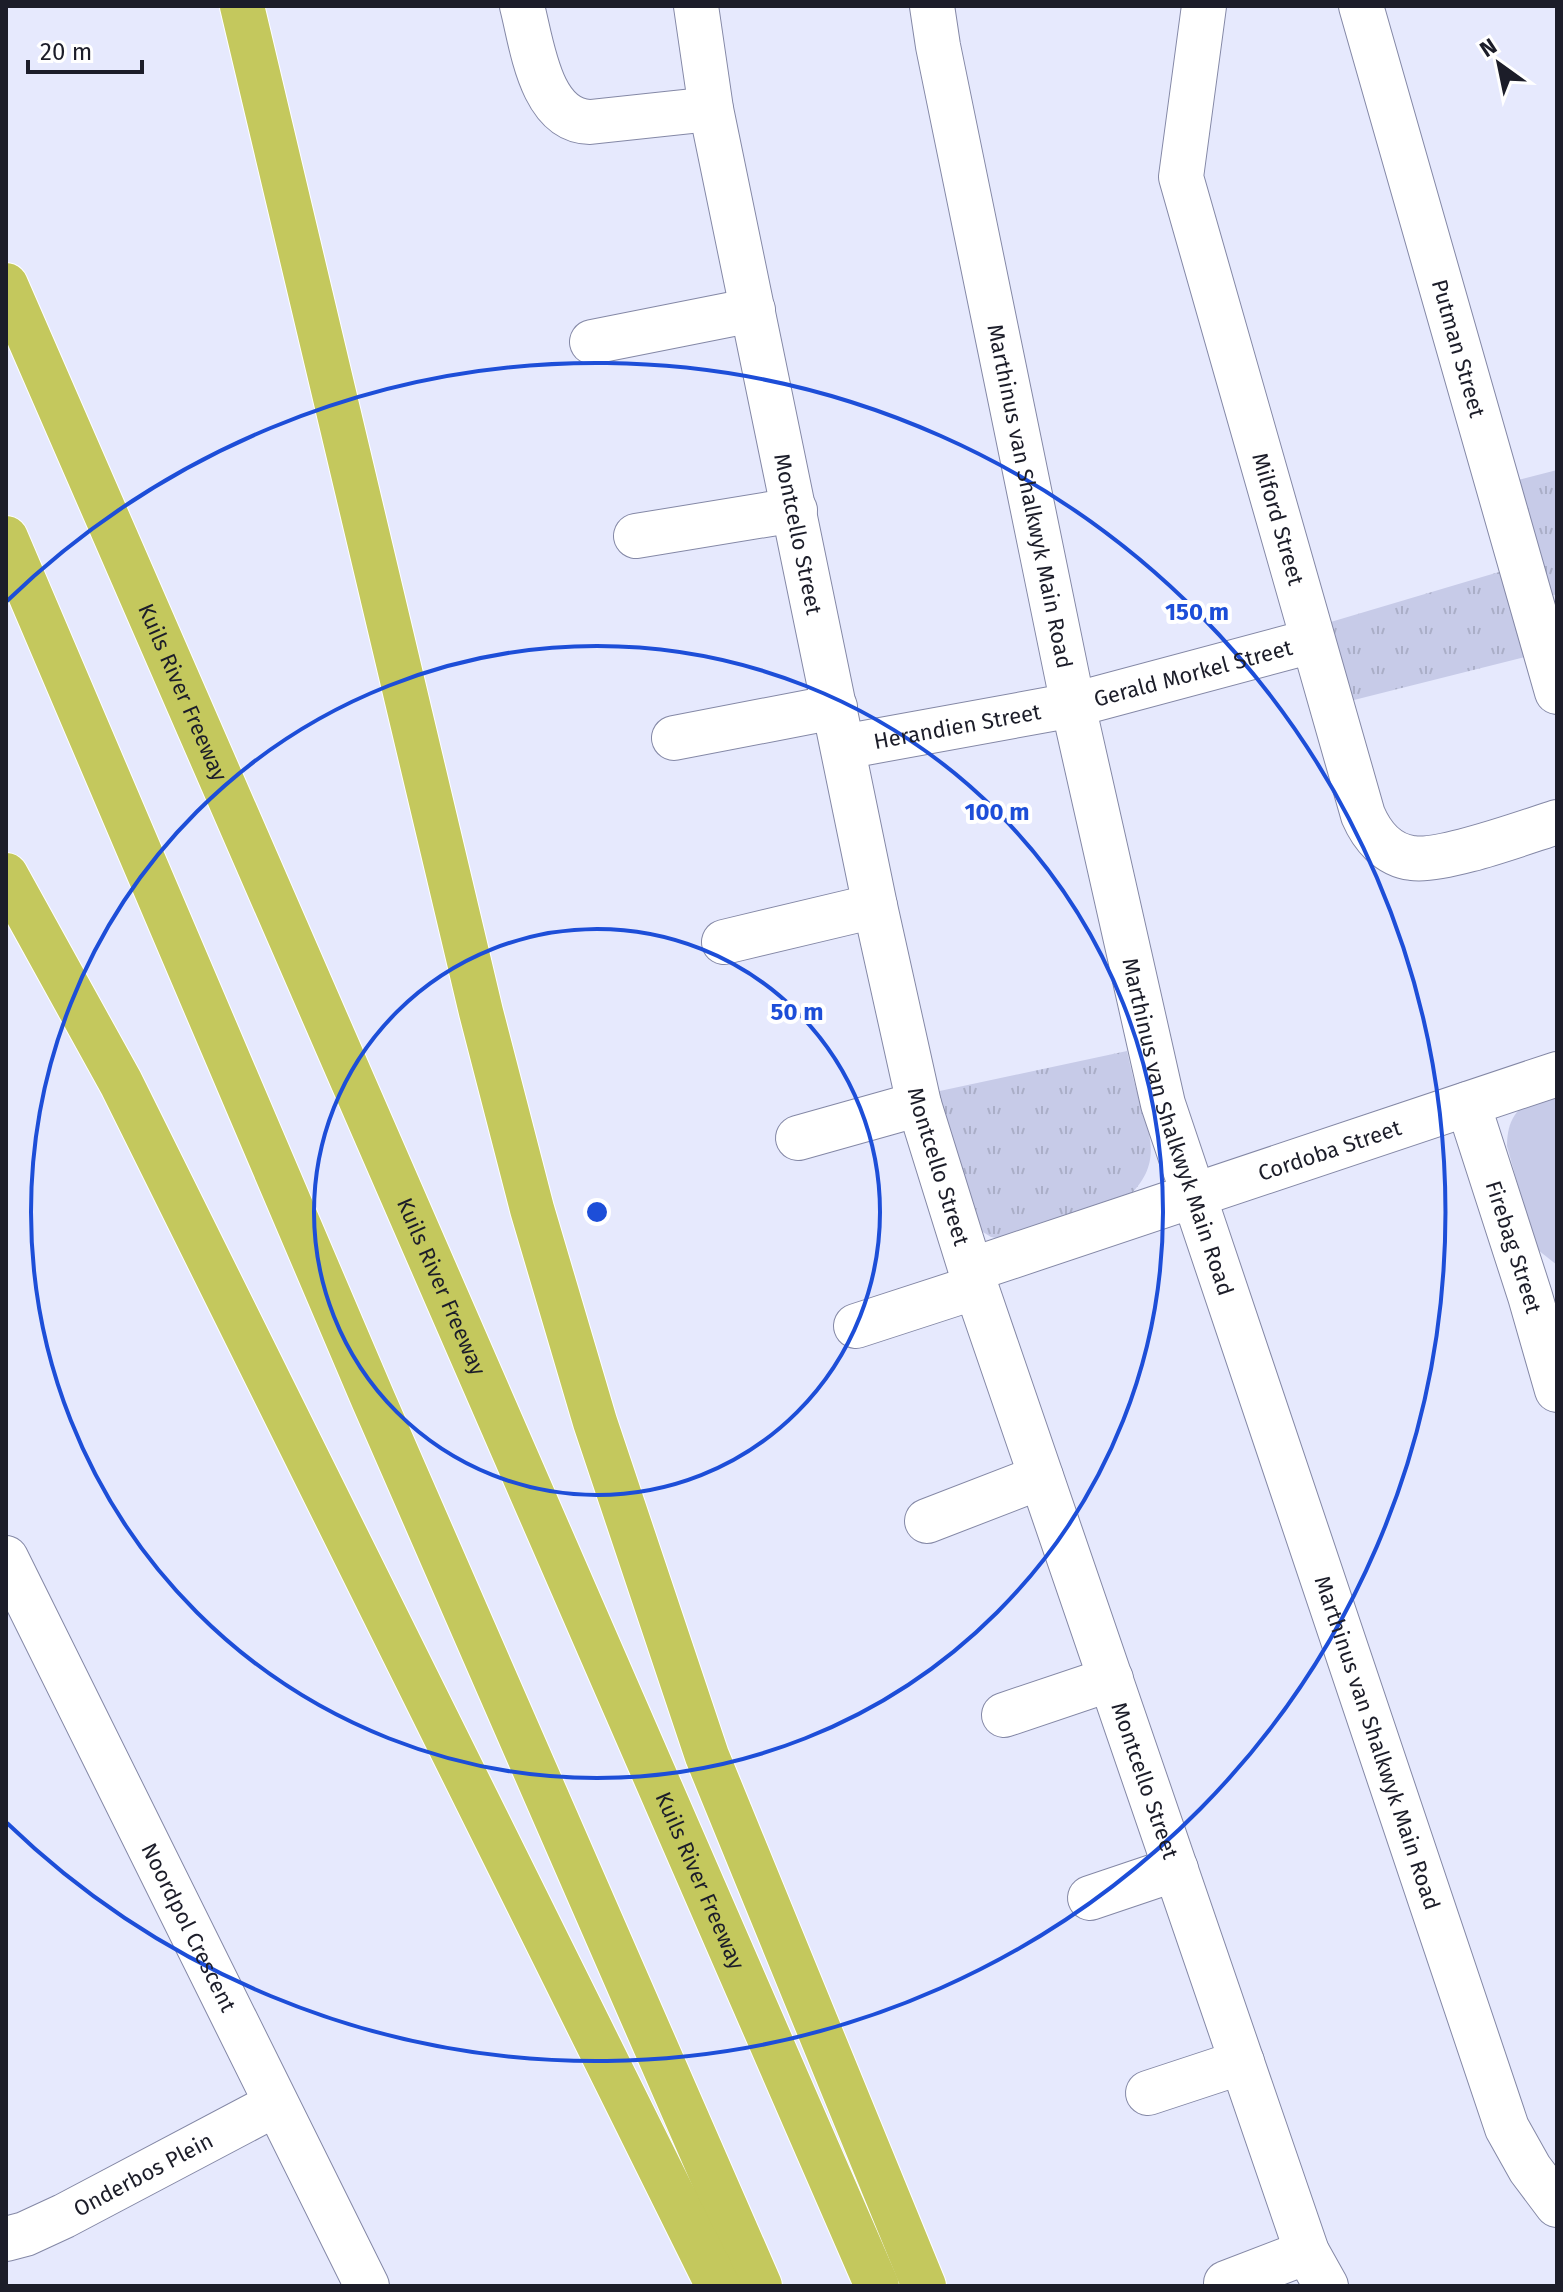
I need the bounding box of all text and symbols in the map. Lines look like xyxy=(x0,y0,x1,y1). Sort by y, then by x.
scale bar xyxy=(28,24,142,74)
north arrow xyxy=(1459,24,1539,104)
text: N xyxy=(1475,32,1502,63)
text: 20 m xyxy=(40,38,92,66)
street label: Putman Street xyxy=(1426,276,1491,421)
street label: Marthinus van Shalkwyk Main Road xyxy=(981,322,1078,671)
street label: Milford Street xyxy=(1246,450,1310,588)
street label: Montcello Street xyxy=(768,451,828,617)
text: 150 m xyxy=(1165,598,1229,626)
street label: Kuils River Freeway xyxy=(132,599,233,785)
street label: Gerald Morkel Street xyxy=(1091,634,1295,713)
street label: Herandien Street xyxy=(871,698,1043,755)
text: 100 m xyxy=(964,798,1030,826)
street label: Marthinus van Shalkwyk Main Road xyxy=(1116,955,1239,1299)
text: 50 m xyxy=(771,998,823,1026)
street label: Montcello Street xyxy=(902,1085,975,1249)
street label: Cordoba Street xyxy=(1255,1114,1405,1187)
street label: Firebag Street xyxy=(1480,1177,1547,1316)
street label: Kuils River Freeway xyxy=(391,1194,492,1380)
centre of rings xyxy=(583,1198,611,1226)
street label: Marthinus van Shalkwyk Main Road xyxy=(1308,1572,1446,1913)
street label: Montcello Street xyxy=(1105,1699,1184,1863)
street label: Kuils River Freeway xyxy=(650,1788,751,1974)
street label: Noordpol Crescent xyxy=(135,1838,242,2016)
street label: Onderbos Plein xyxy=(69,2127,218,2223)

